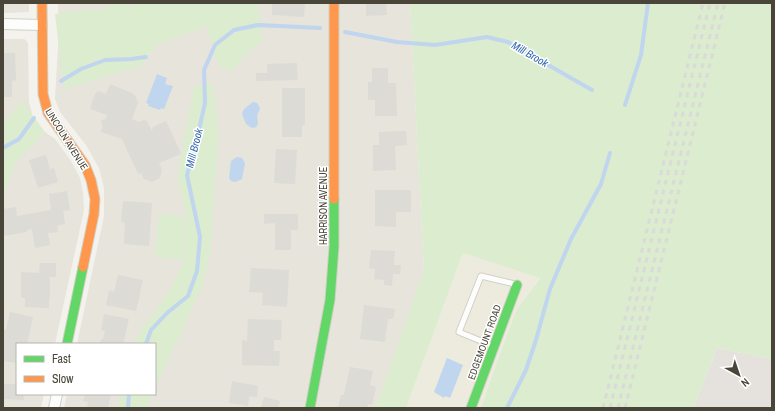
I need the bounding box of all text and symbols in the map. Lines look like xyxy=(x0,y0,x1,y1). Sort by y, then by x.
water label: Mill Brook xyxy=(509,38,551,70)
street label: LINCOLN AVENUE xyxy=(42,106,91,173)
water label: Mill Brook xyxy=(182,126,206,169)
street label: HARRISON AVENUE xyxy=(317,167,330,245)
street label: EDGEMOUNT ROAD xyxy=(465,303,504,382)
legend xyxy=(16,343,156,395)
text: Fast xyxy=(52,351,71,367)
north arrow xyxy=(719,355,759,395)
text: Slow xyxy=(52,371,74,387)
text: N xyxy=(738,375,752,390)

